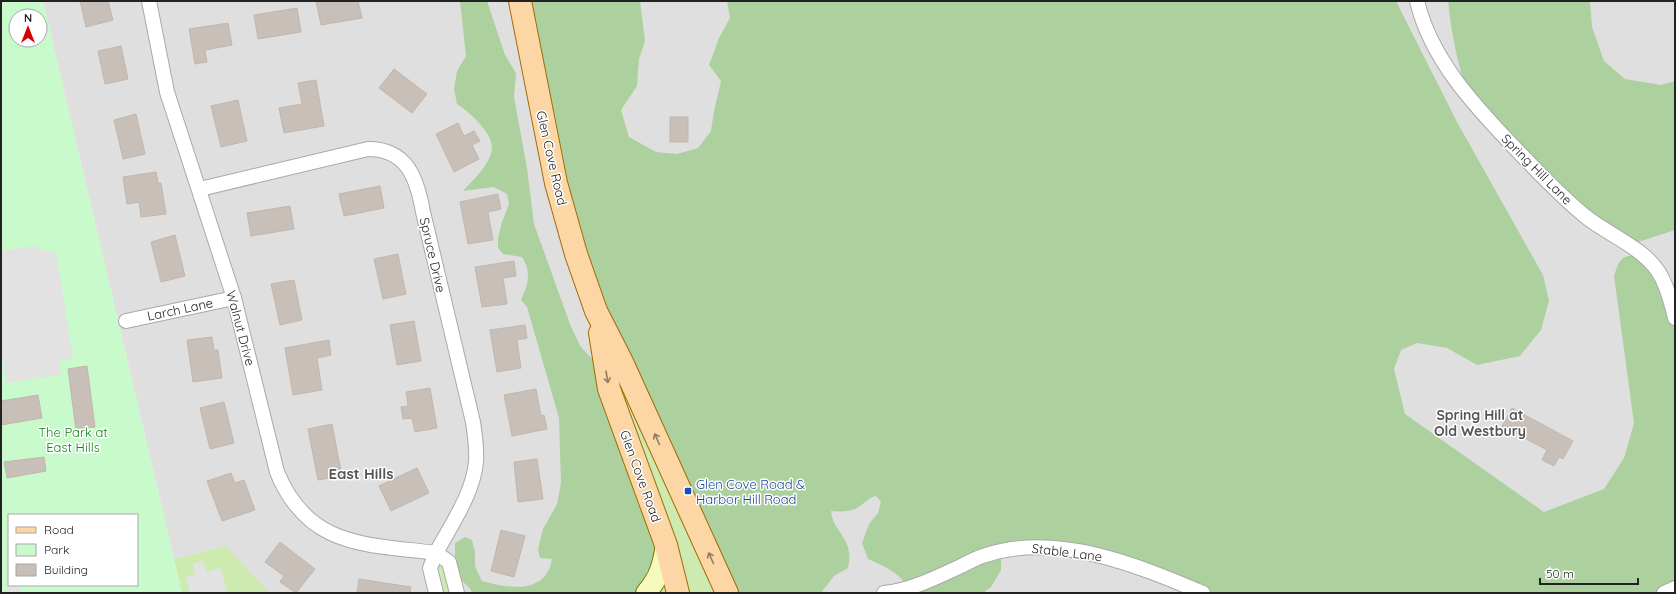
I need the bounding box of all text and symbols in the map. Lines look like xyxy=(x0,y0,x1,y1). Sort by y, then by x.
north arrow xyxy=(8,8,48,48)
text: N xyxy=(24,11,32,25)
street label: Glen Cove Road xyxy=(533,109,571,207)
street label: Spring Hill Lane xyxy=(1498,130,1576,208)
street label: Spruce Drive xyxy=(417,216,449,294)
street label: Walnut Drive xyxy=(223,289,259,367)
street label: Larch Lane xyxy=(146,294,214,324)
one-way arrow xyxy=(603,371,611,384)
district label: Spring Hill at Old Westbury xyxy=(1434,406,1526,440)
park label: The Park at East Hills xyxy=(38,424,108,455)
street label: Glen Cove Road xyxy=(617,428,665,524)
one-way arrow xyxy=(653,434,660,446)
district label: East Hills xyxy=(328,464,394,483)
place label: Glen Cove Road & Harbor Hill Road xyxy=(696,476,805,507)
marker: Glen Cove Road & Harbor Hill Road xyxy=(683,486,693,496)
legend xyxy=(8,514,138,586)
text: Road xyxy=(44,522,74,537)
street label: Stable Lane xyxy=(1031,540,1103,564)
text: Park xyxy=(44,542,69,557)
one-way arrow xyxy=(707,552,714,564)
scale bar xyxy=(1540,560,1638,586)
text: Building xyxy=(44,562,88,577)
text: 50 m xyxy=(1546,566,1574,581)

